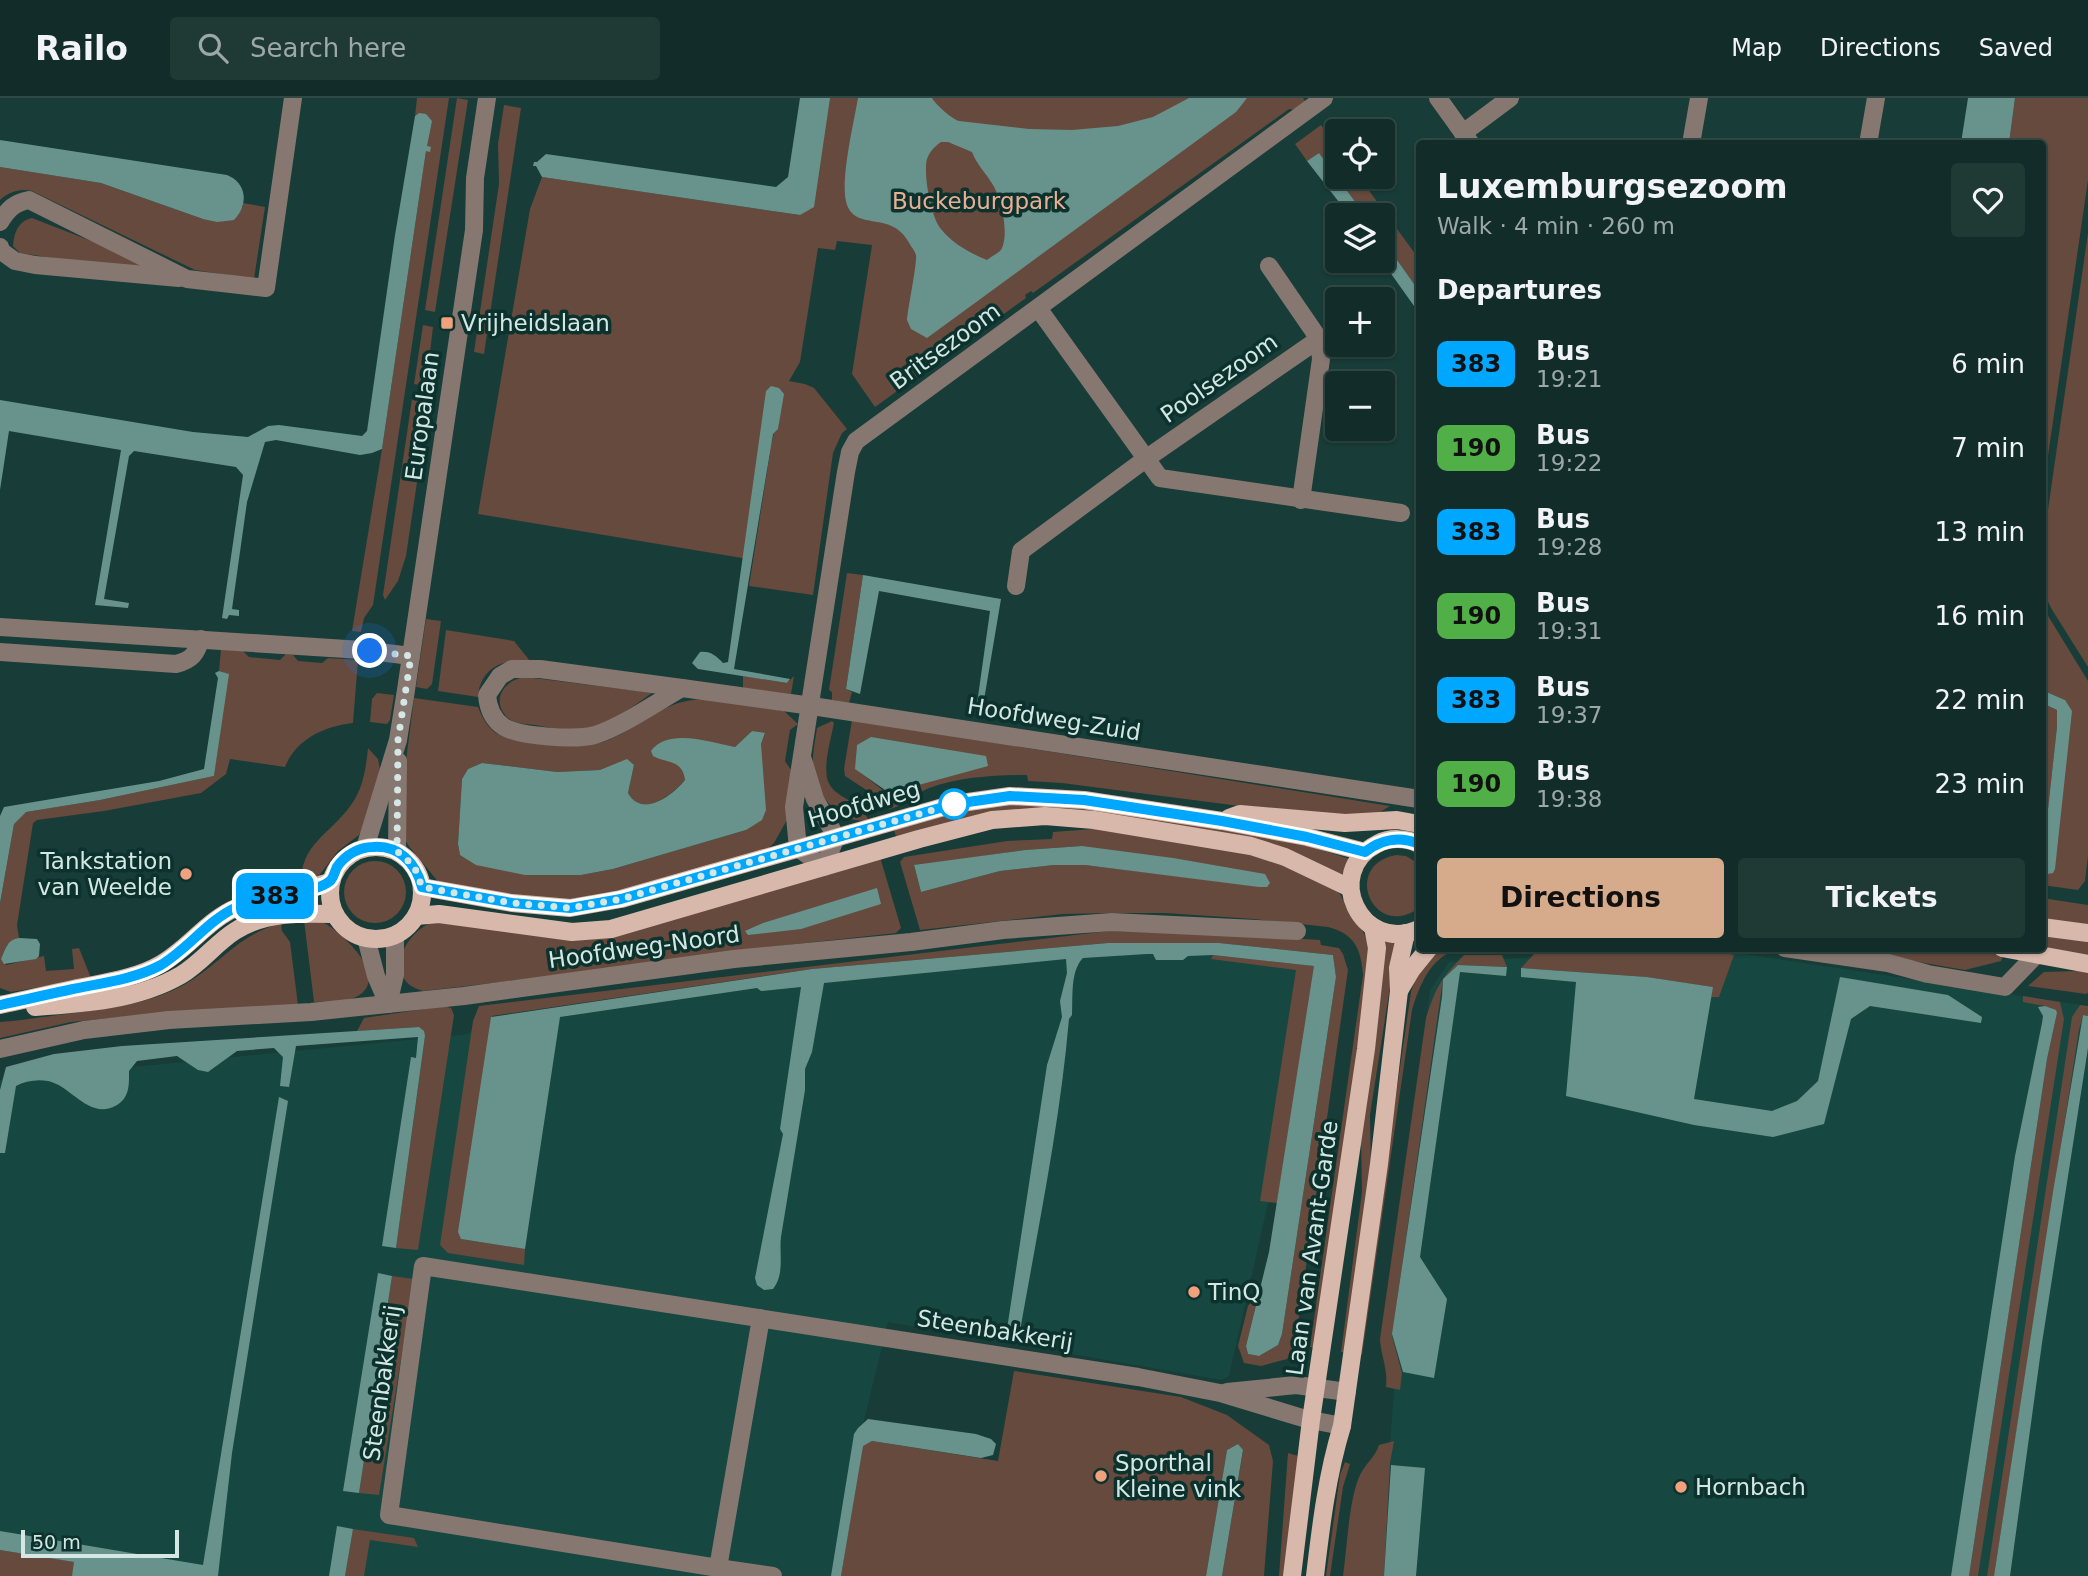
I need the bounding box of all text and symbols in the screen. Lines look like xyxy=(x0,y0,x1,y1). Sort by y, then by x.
search box xyxy=(170,17,660,80)
text: Railo xyxy=(35,29,128,68)
icon: search xyxy=(194,29,232,67)
text: Search here xyxy=(250,33,406,63)
text: Map xyxy=(1731,34,1782,62)
text: Directions xyxy=(1820,34,1941,62)
text: Saved xyxy=(1979,34,2053,62)
map controls xyxy=(1325,119,1395,441)
button: locate xyxy=(1325,119,1395,189)
button: heart xyxy=(1951,163,2025,237)
text: Luxemburgsezoom xyxy=(1437,167,1788,206)
park label: Buckeburgpark xyxy=(892,188,1067,214)
button: layers xyxy=(1325,203,1395,273)
text: Walk · 4 min · 260 m xyxy=(1437,213,1675,239)
text: Departures xyxy=(1437,275,1602,305)
button: + xyxy=(1325,287,1395,357)
street label: Britsezoom xyxy=(885,297,1005,395)
place label: Vrijheidslaan xyxy=(461,310,610,336)
marker: Vrijheidslaan xyxy=(439,315,455,331)
street label: Poolsezoom xyxy=(1156,328,1282,428)
text: Bus xyxy=(1536,336,1590,366)
text: 6 min xyxy=(1951,349,2025,379)
street label: Europalaan xyxy=(400,350,444,482)
text: 383 xyxy=(1451,350,1501,378)
text: 19:21 xyxy=(1536,366,1602,392)
button: − xyxy=(1325,371,1395,441)
text: Bus xyxy=(1536,420,1590,450)
text: 7 min xyxy=(1951,433,2025,463)
text: 190 xyxy=(1451,434,1501,462)
text: 19:22 xyxy=(1536,450,1602,476)
text: Bus xyxy=(1536,504,1590,534)
text: 13 min xyxy=(1935,517,2025,547)
text: 383 xyxy=(1451,518,1501,546)
text: 19:28 xyxy=(1536,534,1602,560)
text: Bus xyxy=(1536,588,1590,618)
text: 16 min xyxy=(1935,601,2025,631)
text: 190 xyxy=(1451,602,1501,630)
text: 19:31 xyxy=(1536,618,1602,644)
your location xyxy=(352,633,387,668)
text: Bus xyxy=(1536,672,1590,702)
text: 22 min xyxy=(1935,685,2025,715)
text: 383 xyxy=(1451,686,1501,714)
street label: Hoofdweg-Zuid xyxy=(965,692,1143,746)
text: 19:37 xyxy=(1536,702,1602,728)
text: Bus xyxy=(1536,756,1590,786)
text: 23 min xyxy=(1935,769,2025,799)
text: 190 xyxy=(1451,770,1501,798)
street label: Hoofdweg xyxy=(805,776,923,832)
text: 19:38 xyxy=(1536,786,1602,812)
unlabelled marker xyxy=(939,789,969,819)
place label: Tankstation van Weelde xyxy=(38,848,172,900)
button: Directions xyxy=(1437,858,1724,938)
button: Tickets xyxy=(1738,858,2025,938)
marker: Tankstation van Weelde xyxy=(178,866,194,882)
line badge: 383 xyxy=(235,873,315,919)
text: 383 xyxy=(250,882,300,910)
street label: Hoofdweg-Noord xyxy=(547,921,741,973)
street label: Laan van Avant-Garde xyxy=(1281,1119,1343,1377)
place label: TinQ xyxy=(1207,1279,1260,1305)
marker: TinQ xyxy=(1186,1284,1202,1300)
street label: Steenbakkerij xyxy=(358,1303,406,1463)
street label: Steenbakkerij xyxy=(915,1305,1075,1355)
place label: Sporthal Kleine vink xyxy=(1115,1450,1242,1502)
marker: Sporthal Kleine vink xyxy=(1093,1468,1109,1484)
place label: Hornbach xyxy=(1695,1474,1806,1500)
marker: Hornbach xyxy=(1673,1479,1689,1495)
scale bar xyxy=(21,1527,178,1559)
text: 50 m xyxy=(32,1531,81,1553)

